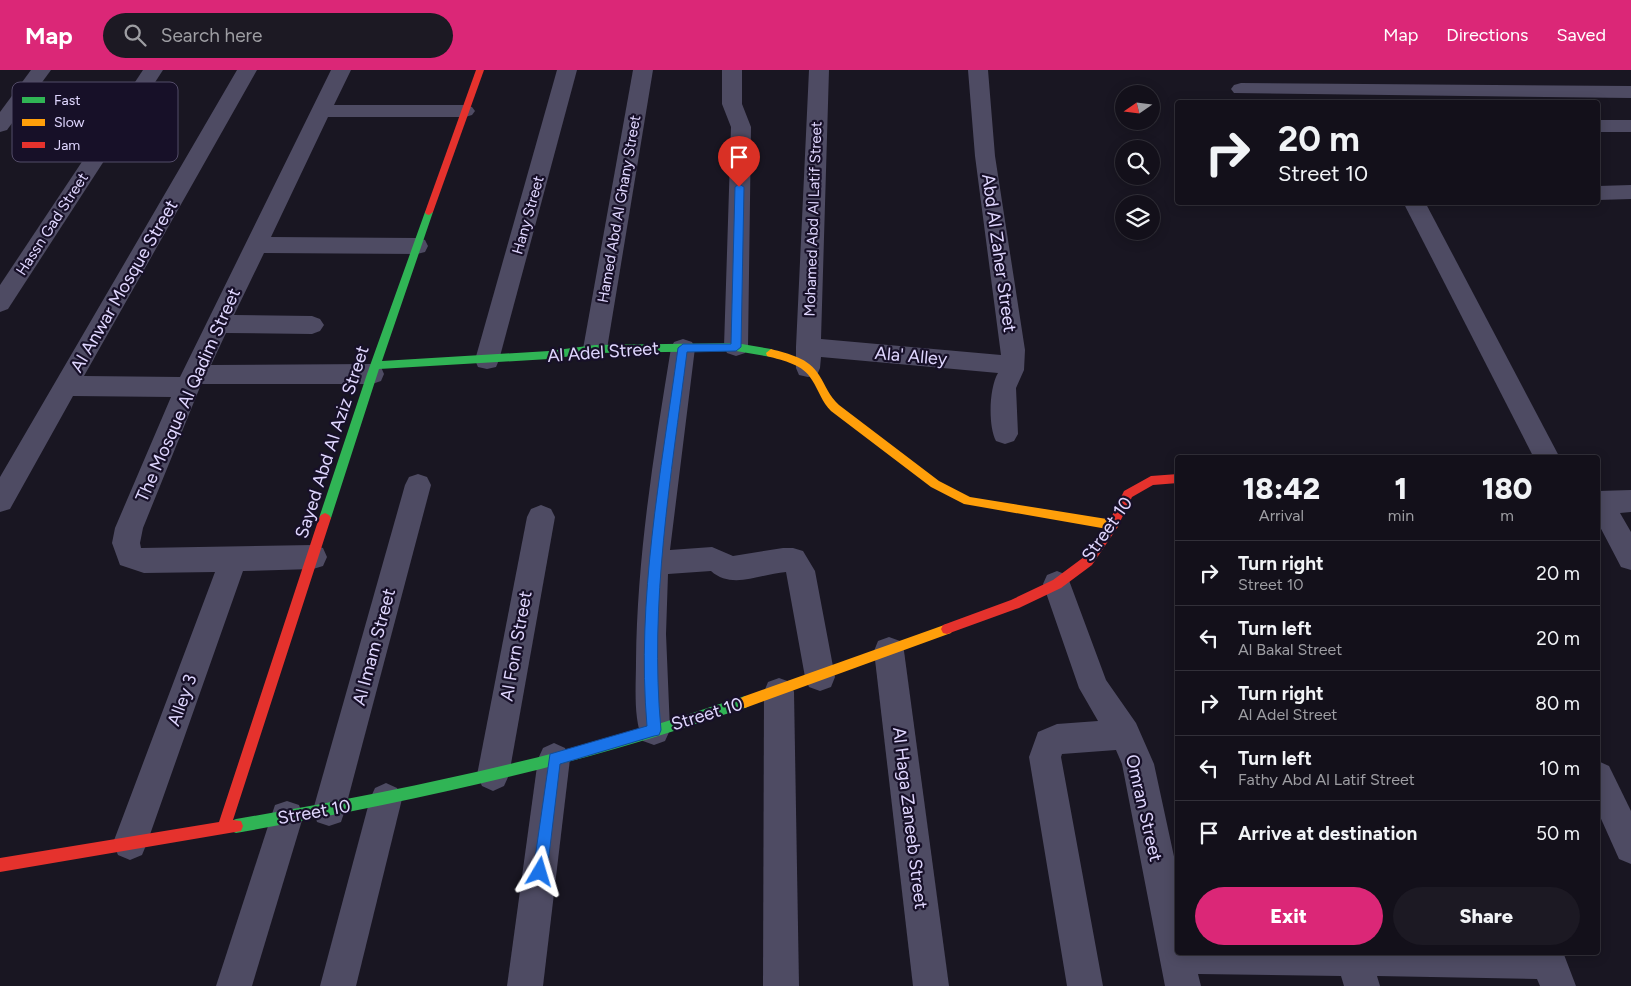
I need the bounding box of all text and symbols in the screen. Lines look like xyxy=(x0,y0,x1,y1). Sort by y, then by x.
search box xyxy=(103,13,453,58)
text: Map xyxy=(25,21,73,50)
icon: search xyxy=(121,21,149,49)
text: Search here xyxy=(161,24,262,47)
text: Map xyxy=(1383,24,1418,46)
text: Directions xyxy=(1446,24,1528,46)
text: Saved xyxy=(1556,24,1606,46)
legend xyxy=(12,82,178,162)
north arrow xyxy=(1115,85,1160,130)
map controls xyxy=(1115,85,1160,240)
text: Fast xyxy=(54,92,80,109)
street label: Hamed Abd Al Ghany Street xyxy=(594,113,644,304)
text: Slow xyxy=(54,114,85,131)
text: 20 m xyxy=(1278,118,1360,160)
icon: right xyxy=(1195,120,1260,185)
street label: Mohamed Abd Al Latif Street xyxy=(801,121,825,317)
pin xyxy=(718,136,760,187)
text: Jam xyxy=(54,137,80,154)
button: search xyxy=(1115,140,1160,185)
icon: arrive xyxy=(725,143,753,171)
text: Street 10 xyxy=(1278,160,1368,187)
street label: Hassn Gad Street xyxy=(12,169,92,279)
street label: Abd Al Zaher Street xyxy=(977,172,1021,334)
street label: Hany Street xyxy=(508,173,548,256)
button: layers xyxy=(1115,195,1160,240)
street label: Al Anwar Mosque Street xyxy=(66,196,182,376)
street label: The Mosque Al Qadim Street xyxy=(131,285,245,505)
street label: Al Adel Street xyxy=(546,337,660,367)
street label: Ala' Alley xyxy=(874,342,949,370)
street label: Sayed Abd Al Aziz Street xyxy=(290,343,374,541)
text: 18:42 xyxy=(1243,470,1320,507)
text: 1 xyxy=(1395,470,1407,507)
text: 180 xyxy=(1482,470,1532,507)
street label: Street 10 xyxy=(1077,492,1137,566)
text: Arrival xyxy=(1259,506,1304,525)
text: min xyxy=(1388,506,1414,525)
text: m xyxy=(1500,506,1514,525)
text: Turn right xyxy=(1238,552,1324,575)
icon: right xyxy=(1195,559,1223,587)
text: 20 m xyxy=(1536,562,1580,585)
text: Street 10 xyxy=(1238,575,1304,594)
street label: Al Imam Street xyxy=(348,586,400,708)
street label: Al Forn Street xyxy=(495,589,537,703)
text: Turn left xyxy=(1238,617,1312,640)
icon: left xyxy=(1195,624,1223,652)
text: 20 m xyxy=(1536,627,1580,650)
text: Al Bakal Street xyxy=(1238,640,1342,659)
street label: Alley 3 xyxy=(163,671,201,729)
text: Turn right xyxy=(1238,682,1324,705)
icon: right xyxy=(1195,689,1223,717)
text: 80 m xyxy=(1535,692,1580,715)
street label: Street 10 xyxy=(668,693,746,735)
text: Al Adel Street xyxy=(1238,705,1337,724)
street label: Al Haga Zaneeb Street xyxy=(888,726,932,910)
text: Turn left xyxy=(1238,747,1312,770)
street label: Omran Street xyxy=(1121,752,1167,864)
icon: left xyxy=(1195,754,1223,782)
text: 10 m xyxy=(1539,757,1580,780)
text: Fathy Abd Al Latif Street xyxy=(1238,770,1415,789)
street label: Street 10 xyxy=(276,795,352,829)
icon: arrive xyxy=(1195,819,1223,847)
text: Arrive at destination xyxy=(1238,822,1417,845)
text: 50 m xyxy=(1536,822,1580,845)
position arrow xyxy=(513,845,565,897)
button: Exit xyxy=(1195,887,1383,945)
button: Share xyxy=(1393,887,1580,945)

